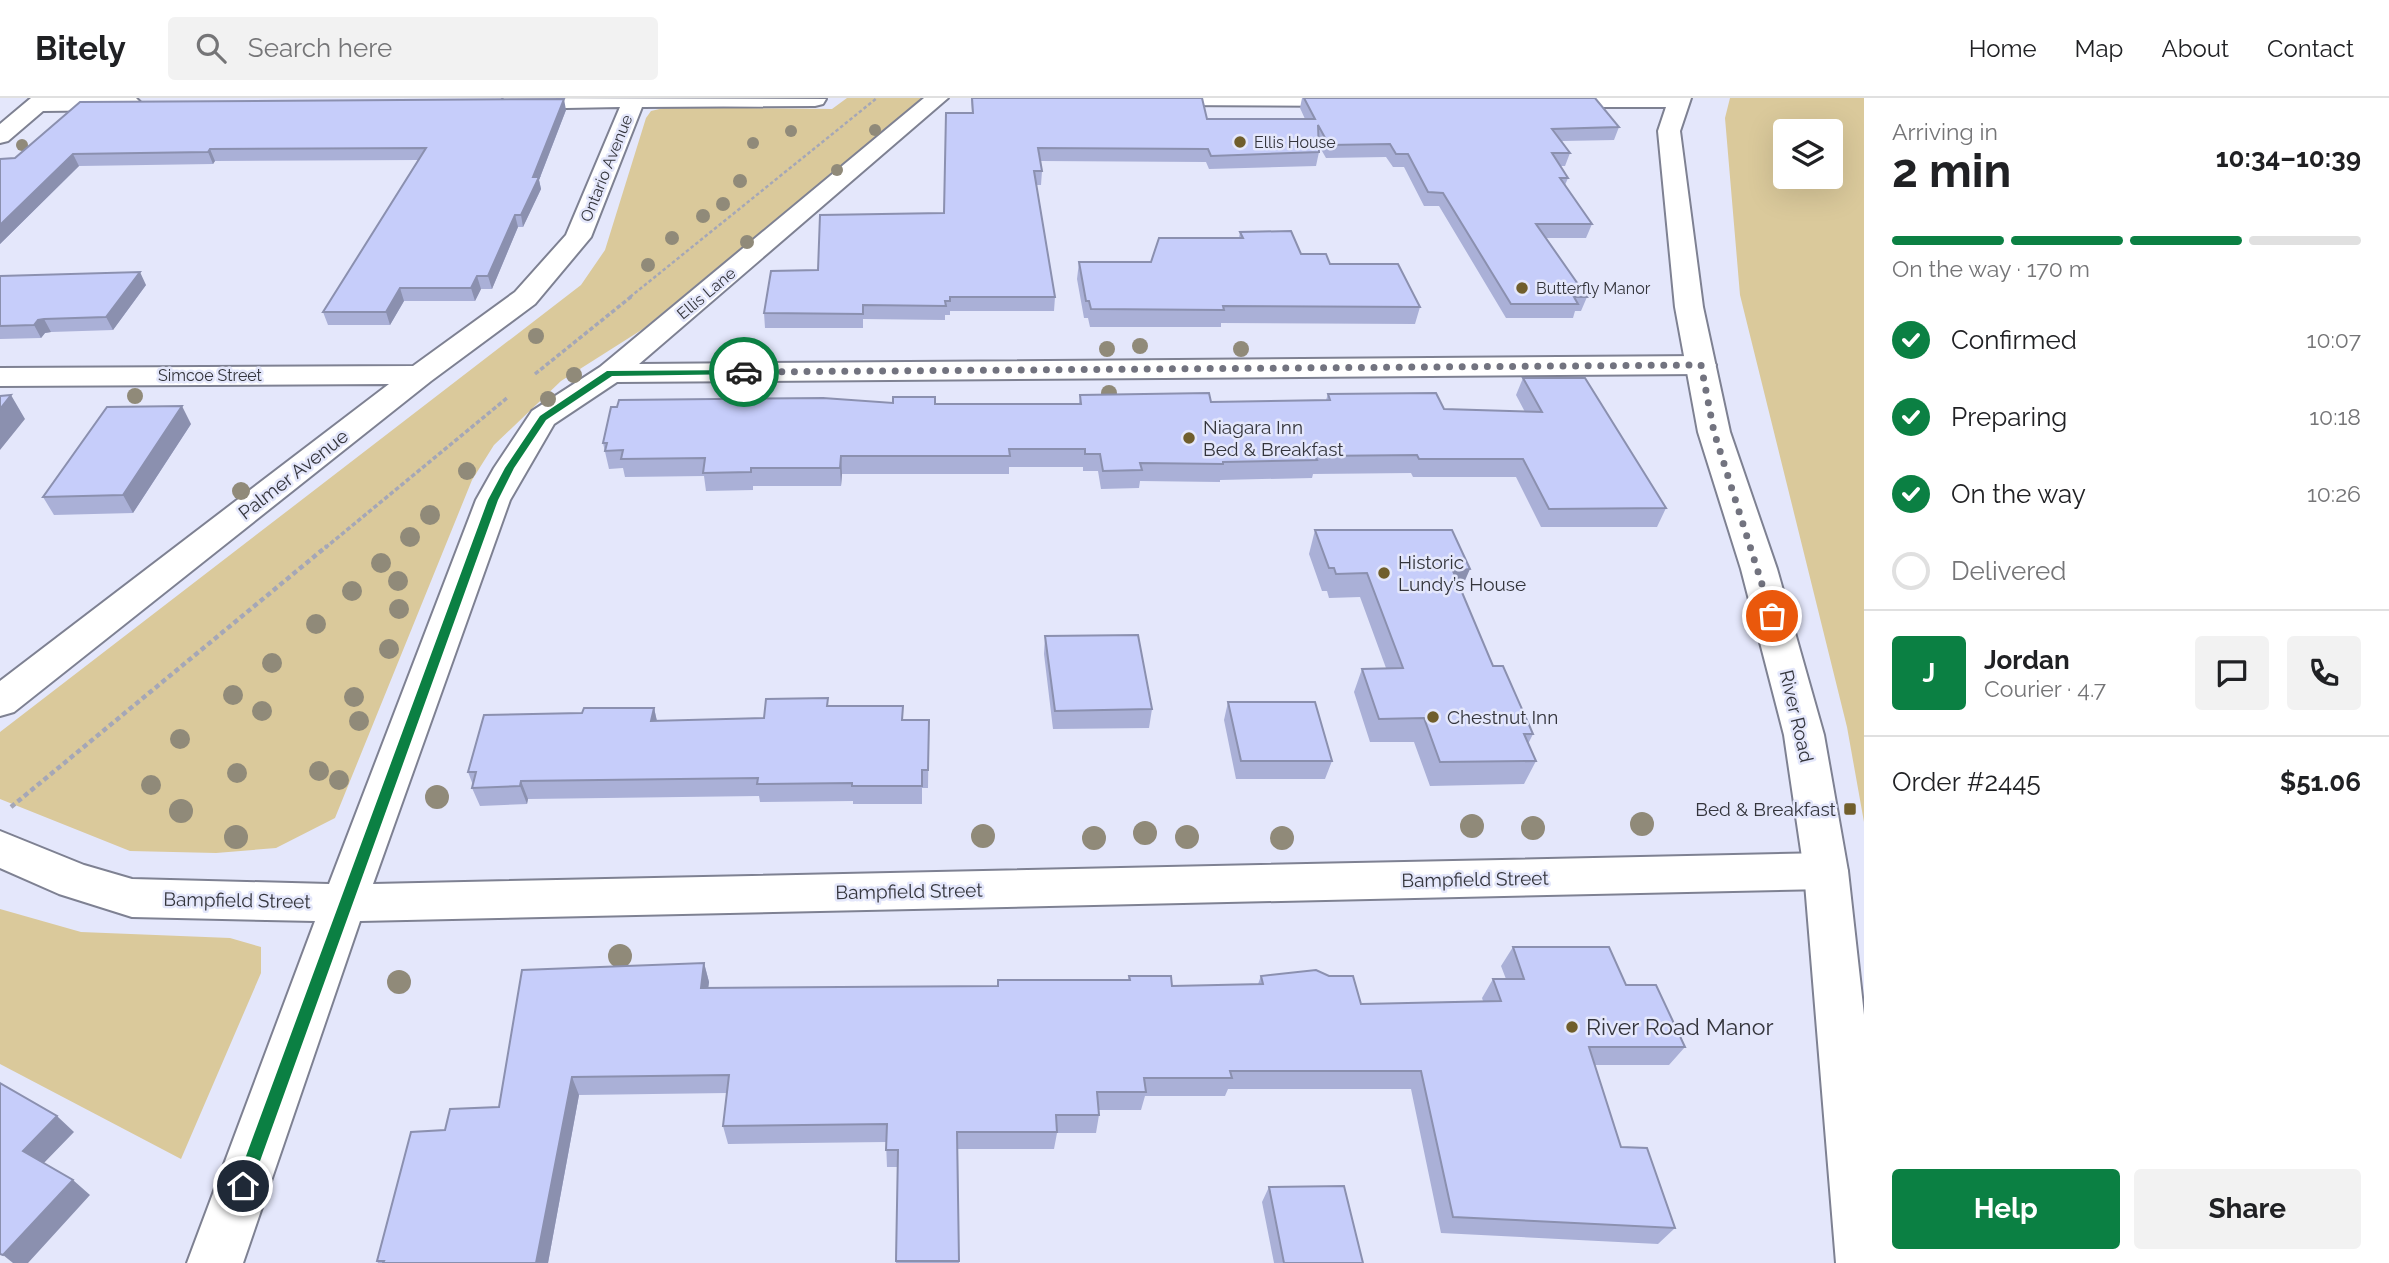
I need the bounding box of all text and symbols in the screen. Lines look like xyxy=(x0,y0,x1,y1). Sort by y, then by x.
search box xyxy=(168,17,658,80)
text: Bitely xyxy=(35,29,126,68)
icon: search xyxy=(192,29,230,67)
text: Search here xyxy=(248,33,392,63)
text: Home xyxy=(1969,34,2037,63)
text: Map xyxy=(2075,34,2123,63)
text: About xyxy=(2161,34,2229,63)
text: Contact xyxy=(2267,34,2354,63)
street label: Ontario Avenue xyxy=(576,112,637,224)
text: Arriving in xyxy=(1892,118,1998,145)
map controls xyxy=(1773,119,1843,189)
button: layers xyxy=(1773,119,1843,189)
place label: Ellis House xyxy=(1254,133,1336,152)
marker: Ellis House xyxy=(1232,134,1248,150)
text: 10:34–10:39 xyxy=(2216,143,2361,173)
text: 2 min xyxy=(1892,144,2011,198)
text: On the way · 170 m xyxy=(1892,255,2090,282)
street label: Ellis Lane xyxy=(673,263,739,323)
place label: Butterfly Manor xyxy=(1536,279,1651,298)
marker: Butterfly Manor xyxy=(1514,280,1530,296)
icon: check xyxy=(1892,321,1930,359)
text: Confirmed xyxy=(1951,325,2077,355)
text: 10:07 xyxy=(2307,326,2361,353)
courier xyxy=(709,337,779,407)
icon: car xyxy=(725,353,763,391)
street label: Simcoe Street xyxy=(158,366,263,385)
icon: check xyxy=(1892,398,1930,436)
text: Preparing xyxy=(1951,402,2067,432)
text: 10:18 xyxy=(2309,403,2361,430)
place label: Niagara Inn Bed & Breakfast xyxy=(1203,416,1344,460)
street label: Palmer Avenue xyxy=(234,424,352,524)
marker: Niagara Inn Bed & Breakfast xyxy=(1181,430,1197,446)
icon: check xyxy=(1892,475,1930,513)
text: On the way xyxy=(1951,479,2086,509)
text: 10:26 xyxy=(2307,480,2361,507)
place label: Historic Lundy’s House xyxy=(1398,551,1526,595)
text: Delivered xyxy=(1951,556,2066,586)
marker: Historic Lundy’s House xyxy=(1376,565,1392,581)
pin xyxy=(1742,586,1802,646)
icon: bag xyxy=(1753,597,1791,635)
button: chat xyxy=(2195,636,2269,710)
button: phone xyxy=(2287,636,2361,710)
text: Jordan xyxy=(1984,645,2070,675)
text: J xyxy=(1923,658,1935,688)
street label: River Road xyxy=(1776,668,1818,764)
text: Courier · 4.7 xyxy=(1984,675,2106,702)
place label: Chestnut Inn xyxy=(1447,706,1558,728)
marker: Chestnut Inn xyxy=(1425,709,1441,725)
text: Order #2445 xyxy=(1892,767,2041,797)
text: $51.06 xyxy=(2280,767,2361,797)
place label: Bed & Breakfast xyxy=(1695,798,1837,820)
marker: Bed & Breakfast xyxy=(1842,801,1858,817)
street label: Bampfield Street xyxy=(1401,867,1549,891)
street label: Bampfield Street xyxy=(835,879,983,903)
street label: Bampfield Street xyxy=(163,888,311,912)
place label: River Road Manor xyxy=(1586,1013,1773,1040)
marker: River Road Manor xyxy=(1564,1019,1580,1035)
pin xyxy=(213,1156,273,1216)
icon: home xyxy=(224,1167,262,1205)
button: Help xyxy=(1892,1169,2120,1249)
button: Share xyxy=(2134,1169,2361,1249)

